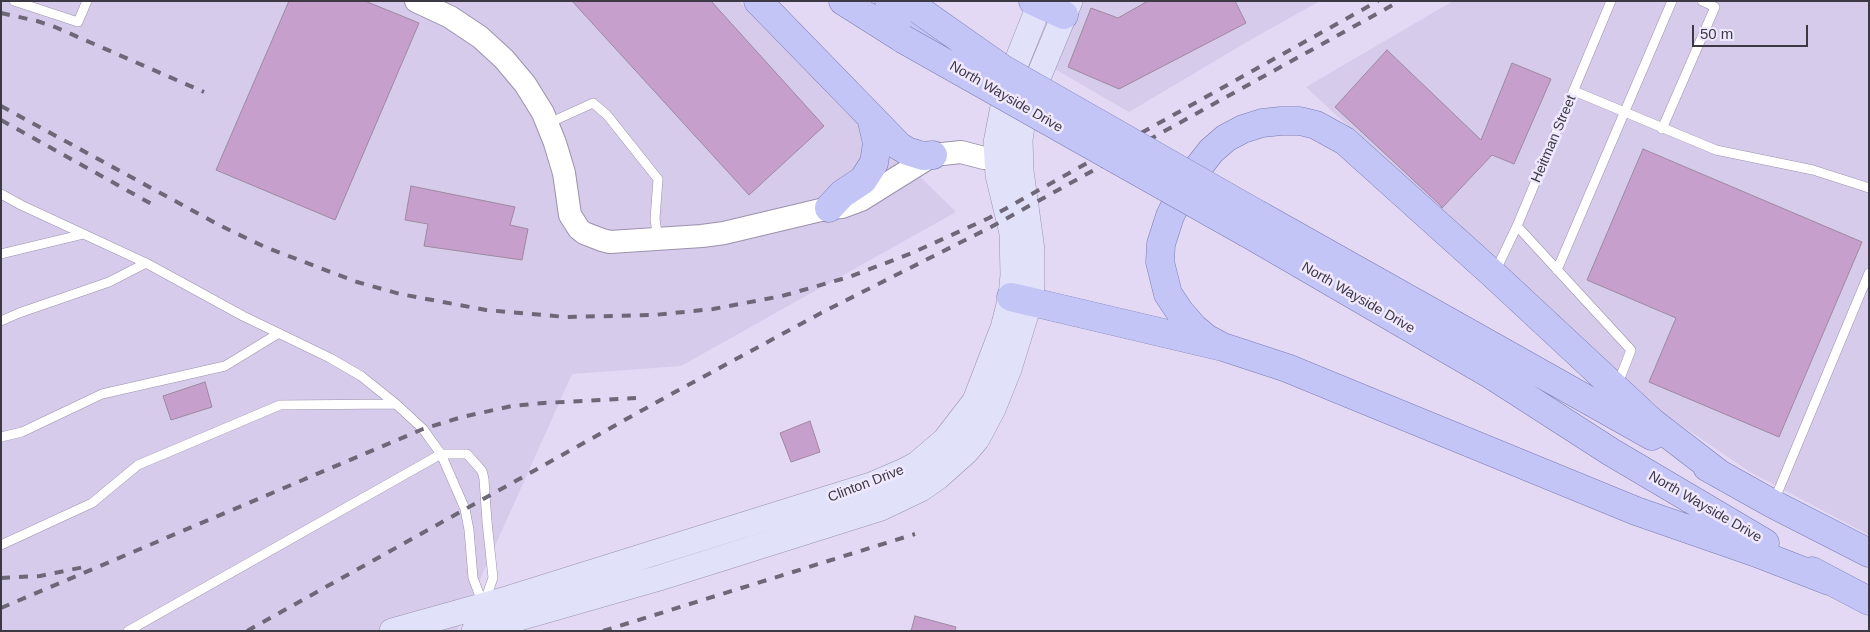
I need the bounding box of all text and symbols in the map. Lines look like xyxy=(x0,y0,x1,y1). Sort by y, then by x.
scale bar xyxy=(1695,15,1811,47)
text: 50 m xyxy=(1700,25,1733,42)
street label: North Wayside Drive xyxy=(946,58,1066,136)
street label: Heitman Street xyxy=(1528,93,1580,185)
street label: North Wayside Drive xyxy=(1298,259,1418,337)
street label: Clinton Drive xyxy=(826,462,906,506)
street label: North Wayside Drive xyxy=(1645,468,1765,546)

